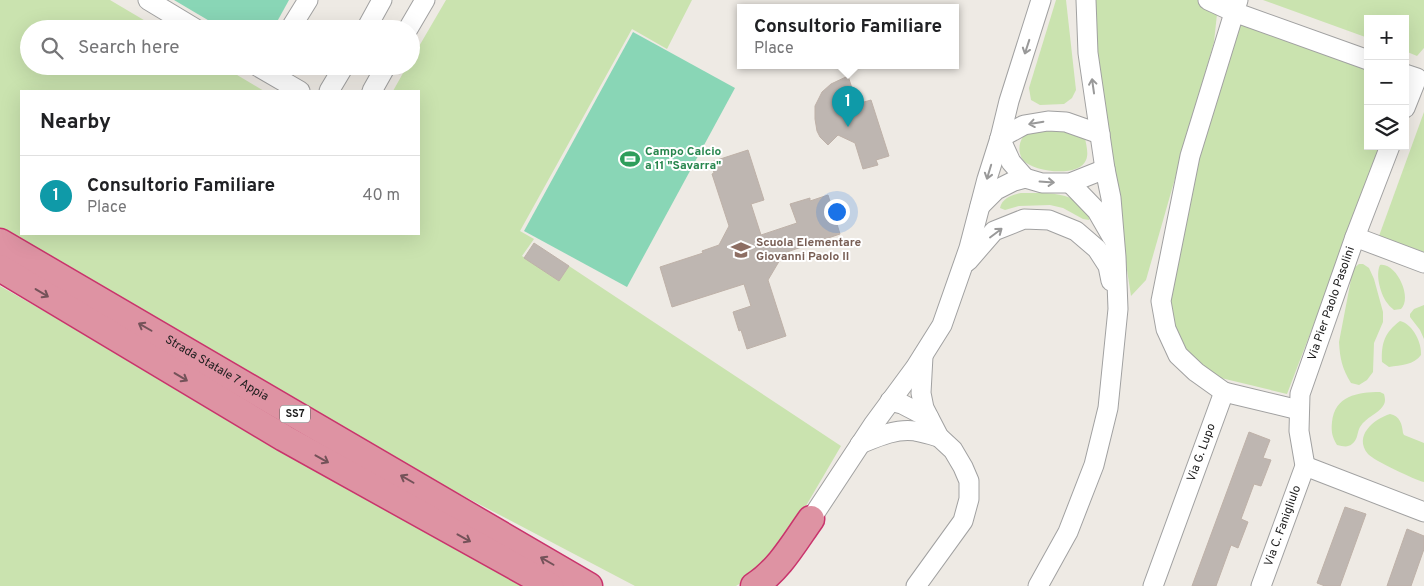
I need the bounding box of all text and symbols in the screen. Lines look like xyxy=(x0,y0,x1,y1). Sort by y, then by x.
popup xyxy=(737,4,959,69)
text: Consultorio Familiare xyxy=(754,15,942,39)
map controls xyxy=(1364,15,1409,150)
button: + xyxy=(1364,15,1409,60)
search box xyxy=(20,20,420,75)
icon: search xyxy=(38,34,66,62)
text: Search here xyxy=(78,36,180,60)
one-way arrow xyxy=(1021,38,1031,54)
text: Place xyxy=(754,39,794,59)
button: − xyxy=(1364,60,1409,105)
one-way arrow xyxy=(1088,78,1098,94)
pin: 1 xyxy=(832,86,864,127)
button: layers xyxy=(1364,105,1409,150)
text: Nearby xyxy=(40,109,111,136)
one-way arrow xyxy=(1028,119,1044,129)
place label: Campo Calcio a 11 "Savarra" xyxy=(645,144,722,174)
sports icon: Campo Calcio a 11 "Savarra" xyxy=(619,148,641,170)
one-way arrow xyxy=(984,163,993,179)
text: Consultorio Familiare xyxy=(87,174,275,198)
one-way arrow xyxy=(1039,178,1055,187)
text: 1 xyxy=(53,186,59,206)
text: 40 m xyxy=(362,186,400,206)
text: Place xyxy=(87,198,127,218)
your location xyxy=(824,199,850,225)
one-way arrow xyxy=(989,228,1002,239)
place label: Scuola Elementare Giovanni Paolo II xyxy=(756,235,862,265)
school or university icon: Scuola Elementare Giovanni Paolo II xyxy=(730,239,752,261)
street label: Via Pier Paolo Pasolini xyxy=(1304,245,1359,363)
one-way arrow xyxy=(34,289,48,299)
one-way arrow xyxy=(139,321,153,331)
street label: Strada Statale 7 Appia xyxy=(162,332,272,405)
one-way arrow xyxy=(174,372,188,382)
road number: SS7 xyxy=(280,406,310,422)
street label: Via G. Lupo xyxy=(1184,421,1220,484)
one-way arrow xyxy=(314,454,329,464)
one-way arrow xyxy=(400,474,414,484)
street label: Via C. Fanigliulo xyxy=(1261,483,1305,569)
one-way arrow xyxy=(456,533,470,543)
one-way arrow xyxy=(540,556,555,566)

